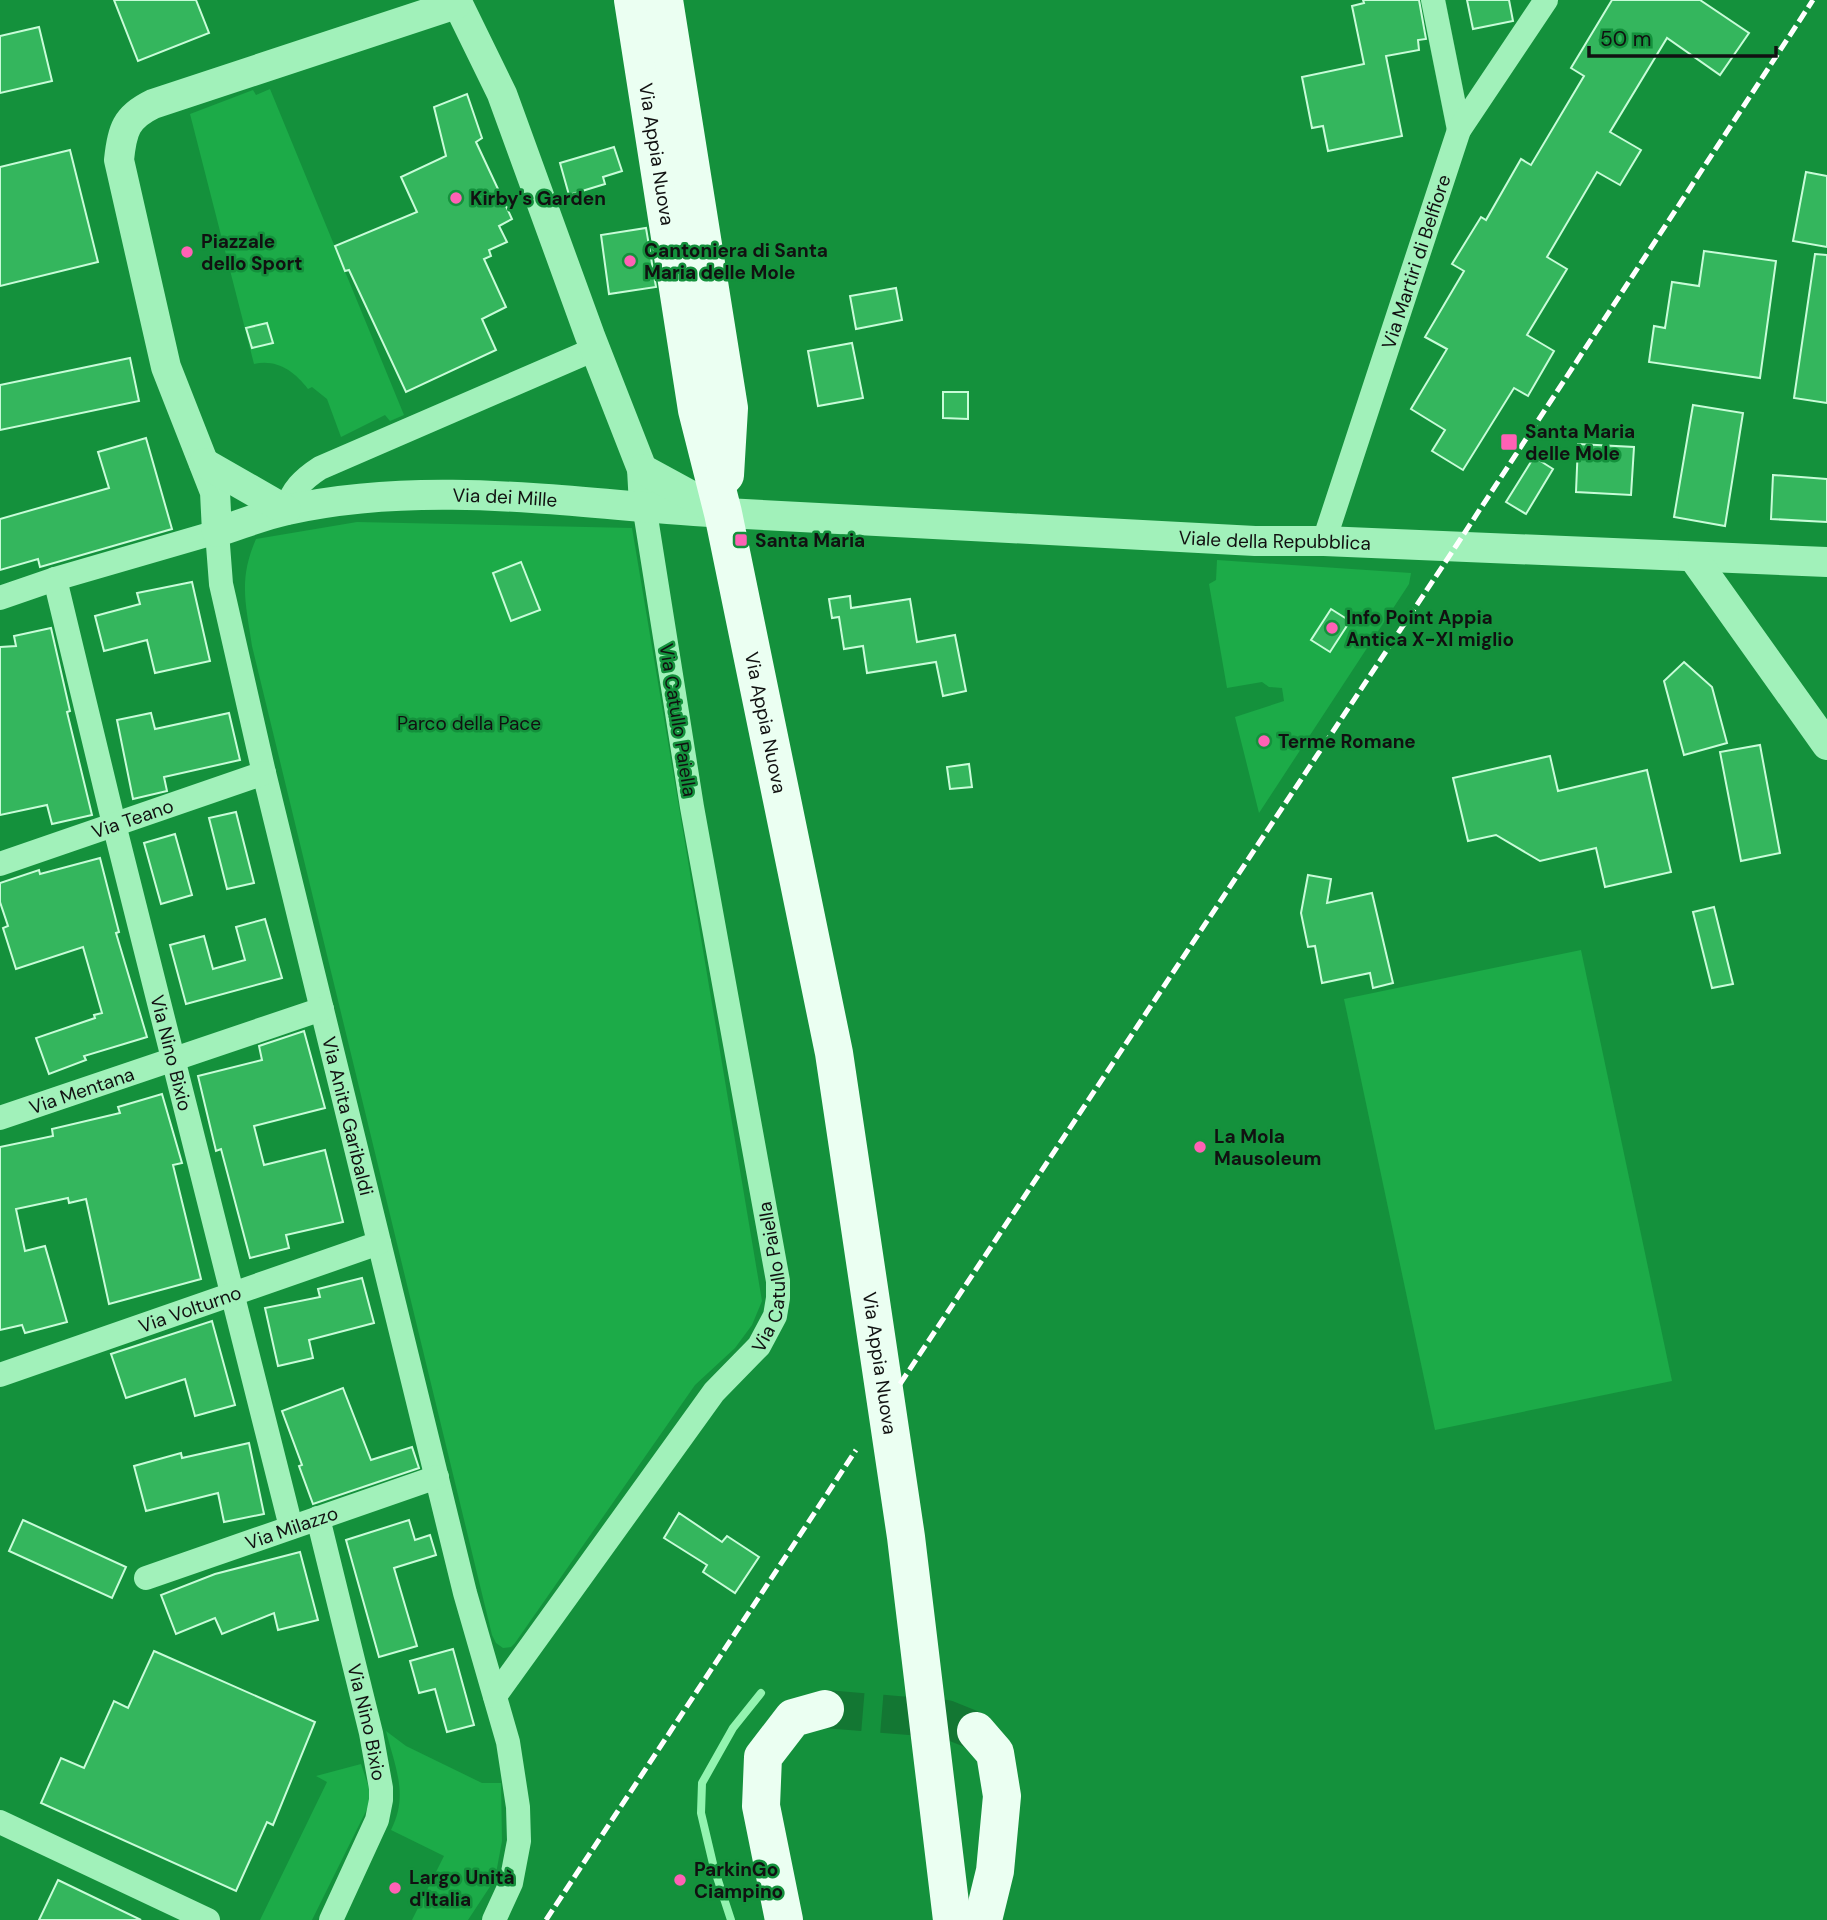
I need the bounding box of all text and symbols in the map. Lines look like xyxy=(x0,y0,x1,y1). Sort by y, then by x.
scale bar xyxy=(1589,14,1776,58)
text: 50 m xyxy=(1600,25,1651,53)
street label: Via Appia Nuova xyxy=(634,81,681,227)
street label: Via Martiri di Belfiore xyxy=(1375,171,1456,352)
place label: Kirby's Garden xyxy=(470,186,606,211)
marker: Kirby's Garden xyxy=(448,190,464,206)
place label: Piazzale dello Sport xyxy=(201,229,303,276)
place label: Cantoniera di Santa Maria delle Mole xyxy=(644,238,828,285)
marker: Piazzale dello Sport xyxy=(179,244,195,260)
marker: Cantoniera di Santa Maria delle Mole xyxy=(622,253,638,269)
place label: Santa Maria delle Mole xyxy=(1525,419,1635,466)
marker: Santa Maria delle Mole xyxy=(1499,432,1519,452)
street label: Via dei Mille xyxy=(452,482,558,512)
street label: Viale della Repubblica xyxy=(1178,525,1371,555)
place label: Santa Maria xyxy=(755,528,865,553)
marker: Santa Maria xyxy=(733,532,749,548)
place label: Info Point Appia Antica X-XI miglio xyxy=(1346,605,1514,652)
marker: Info Point Appia Antica X-XI miglio xyxy=(1324,620,1340,636)
street label: Via Catullo Paiella xyxy=(654,642,702,798)
street label: Via Appia Nuova xyxy=(739,649,793,795)
park label: Parco della Pace xyxy=(397,711,541,736)
place label: Terme Romane xyxy=(1278,729,1416,754)
marker: Terme Romane xyxy=(1256,733,1272,749)
street label: Via Teano xyxy=(88,793,177,844)
street label: Via Nino Bixio xyxy=(145,992,198,1114)
street label: Via Anita Garibaldi xyxy=(317,1034,380,1198)
street label: Via Mentana xyxy=(26,1061,137,1120)
place label: La Mola Mausoleum xyxy=(1214,1124,1321,1171)
marker: La Mola Mausoleum xyxy=(1192,1139,1208,1155)
street label: Via Catullo Paiella xyxy=(745,1200,791,1357)
street label: Via Volturno xyxy=(135,1279,245,1338)
street label: Via Appia Nuova xyxy=(857,1290,903,1436)
street label: Via Milazzo xyxy=(242,1500,341,1555)
street label: Via Nino Bixio xyxy=(342,1661,392,1783)
place label: ParkinGo Ciampino xyxy=(694,1857,783,1904)
place label: Largo Unità d'Italia xyxy=(409,1865,515,1912)
marker: ParkinGo Ciampino xyxy=(672,1872,688,1888)
marker: Largo Unità d'Italia xyxy=(387,1880,403,1896)

